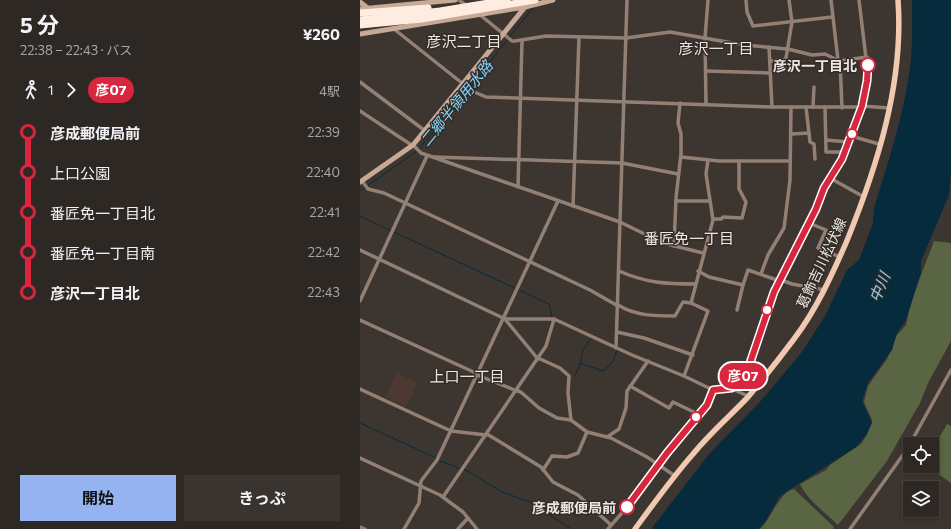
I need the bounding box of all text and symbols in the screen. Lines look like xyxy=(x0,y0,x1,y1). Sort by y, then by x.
text: 5 分 xyxy=(20,11,59,38)
text: ¥260 xyxy=(303,25,340,43)
district label: 彦沢二丁目 xyxy=(426,32,502,50)
district label: 彦沢一丁目 xyxy=(678,39,754,57)
text: 22:38 – 22:43 · バス xyxy=(20,42,132,58)
water label: 二郷半領用水路 xyxy=(416,55,497,149)
place label: 彦沢一丁目北 xyxy=(773,57,857,74)
marker: 彦沢一丁目北 xyxy=(860,57,876,73)
icon: walk xyxy=(20,79,42,101)
icon: forward xyxy=(60,79,82,101)
text: 彦07 xyxy=(96,81,126,98)
text: 1 xyxy=(48,82,54,98)
text: 4駅 xyxy=(319,83,340,99)
text: 彦成郵便局前 xyxy=(50,124,140,142)
text: 22:39 xyxy=(307,124,340,140)
unlabelled marker xyxy=(846,128,858,140)
text: 上口公園 xyxy=(50,164,110,182)
text: 22:40 xyxy=(306,164,340,180)
text: 番匠免一丁目北 xyxy=(50,204,155,222)
text: 22:41 xyxy=(310,204,340,220)
street label: 葛飾吉川松伏線 xyxy=(793,215,849,311)
district label: 番匠免一丁目 xyxy=(644,229,734,247)
text: 番匠免一丁目南 xyxy=(50,244,155,262)
text: 22:42 xyxy=(308,244,340,260)
water label: 中川 xyxy=(865,268,894,304)
text: 彦沢一丁目北 xyxy=(50,284,140,302)
text: 22:43 xyxy=(307,284,340,300)
unlabelled marker xyxy=(761,304,773,316)
line badge: 彦07 xyxy=(720,363,766,389)
district label: 上口一丁目 xyxy=(429,367,505,385)
text: 彦07 xyxy=(728,367,758,384)
unlabelled marker xyxy=(690,411,702,423)
map controls xyxy=(903,437,939,517)
button: locate xyxy=(903,437,939,473)
button: 開始 xyxy=(20,475,176,521)
button: きっぷ xyxy=(184,475,340,521)
button: layers xyxy=(903,481,939,517)
place label: 彦成郵便局前 xyxy=(532,499,616,516)
marker: 彦成郵便局前 xyxy=(619,499,635,515)

